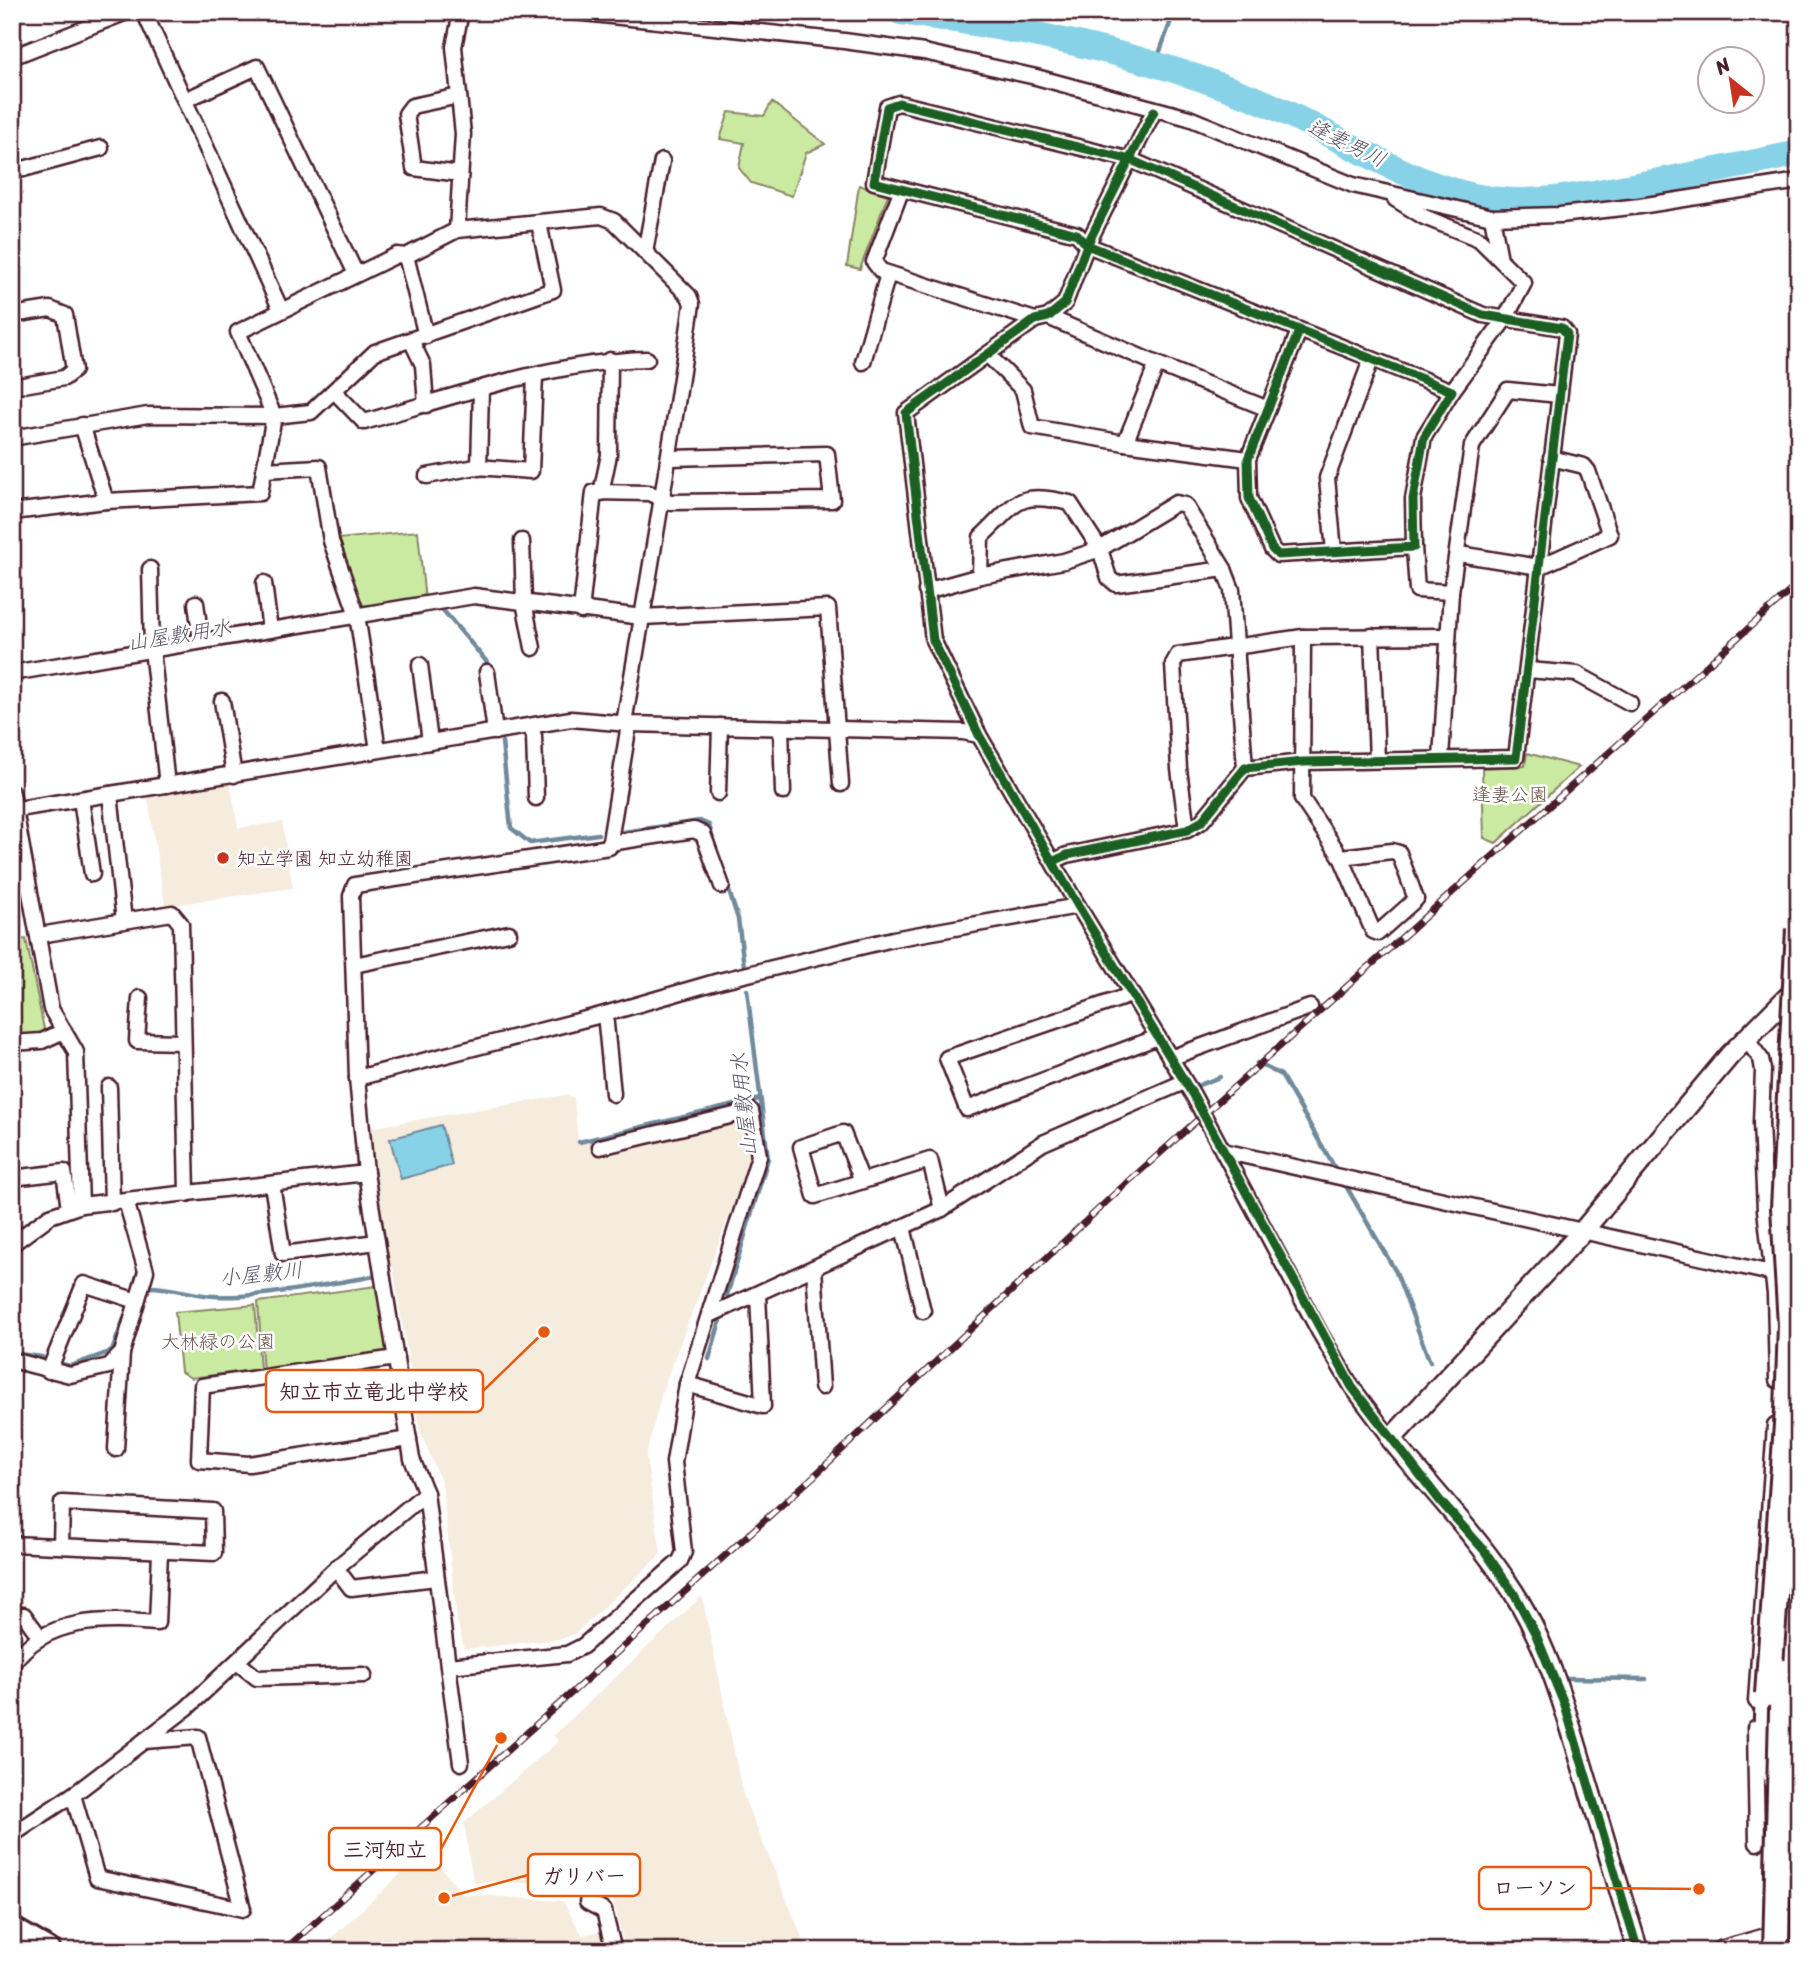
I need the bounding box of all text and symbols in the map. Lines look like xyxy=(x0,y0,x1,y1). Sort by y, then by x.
north arrow xyxy=(1696,46,1766,116)
text: N xyxy=(1708,48,1737,84)
water label: 逢妻男川 xyxy=(1301,108,1393,178)
water label: 山屋敷用水 xyxy=(124,608,234,662)
park label: 逢妻公園 xyxy=(1472,778,1548,811)
place label: 知立学園 知立幼稚園 xyxy=(237,842,413,875)
marker: 知立学園 知立幼稚園 xyxy=(215,850,231,866)
water label: 山屋敷用水 xyxy=(720,1051,768,1159)
water label: 小屋敷川 xyxy=(217,1251,305,1297)
park label: 大林緑の公園 xyxy=(161,1325,275,1358)
callout: 知立市立竜北中学校 xyxy=(266,1370,483,1412)
text: 知立市立竜北中学校 xyxy=(280,1373,469,1411)
callout: 三河知立 xyxy=(329,1828,441,1870)
text: 三河知立 xyxy=(343,1831,427,1869)
callout: ガリバー xyxy=(528,1854,640,1896)
text: ガリバー xyxy=(542,1857,626,1895)
callout: ローソン xyxy=(1479,1867,1591,1909)
text: ローソン xyxy=(1493,1869,1577,1907)

